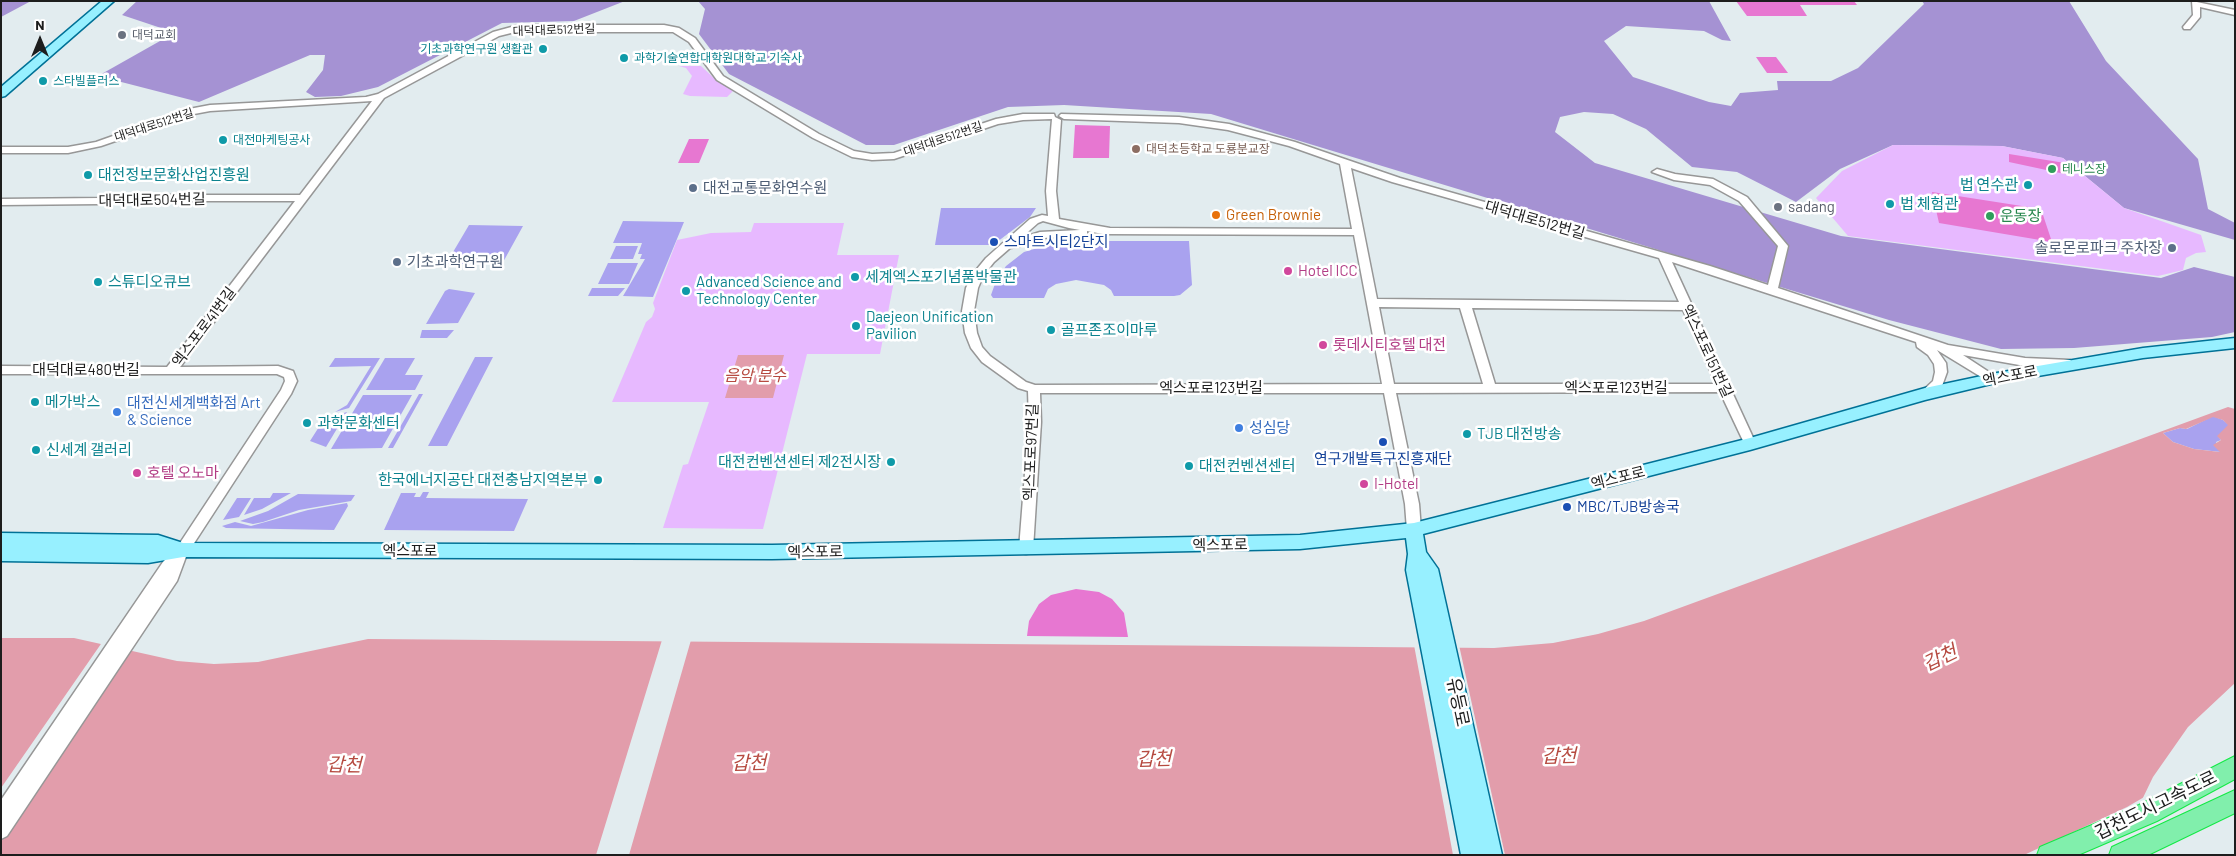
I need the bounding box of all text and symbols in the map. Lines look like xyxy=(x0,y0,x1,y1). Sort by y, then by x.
north arrow xyxy=(15,15,65,65)
text: N xyxy=(35,16,45,33)
street label: 대덕대로512번길 xyxy=(512,21,596,39)
place label: 대덕교회 xyxy=(132,28,176,42)
marker: 대덕교회 xyxy=(116,29,128,41)
place label: 기초과학연구원 생활관 xyxy=(420,42,533,56)
marker: 기초과학연구원 생활관 xyxy=(537,43,549,55)
place label: 과학기술연합대학원대학교 기숙사 xyxy=(634,51,802,65)
marker: 과학기술연합대학원대학교 기숙사 xyxy=(618,52,630,64)
place label: 스타빌플러스 xyxy=(53,74,119,88)
marker: 스타빌플러스 xyxy=(37,75,49,87)
street label: 대덕대로512번길 xyxy=(112,105,196,145)
street label: 대덕대로512번길 xyxy=(902,119,984,159)
place label: 대전마케팅공사 xyxy=(233,133,310,147)
marker: 대전마케팅공사 xyxy=(217,134,229,146)
place label: 대덕초등학교 도룡분교장 xyxy=(1146,142,1270,156)
marker: 대덕초등학교 도룡분교장 xyxy=(1130,143,1142,155)
place label: 테니스장 xyxy=(2062,162,2106,176)
marker: 테니스장 xyxy=(2046,163,2058,175)
place label: 대전정보문화산업진흥원 xyxy=(98,166,250,184)
marker: 대전정보문화산업진흥원 xyxy=(82,169,94,181)
place label: 법 연수관 xyxy=(1960,176,2018,194)
place label: 대전교통문화연수원 xyxy=(703,179,827,197)
marker: 법 연수관 xyxy=(2022,179,2034,191)
marker: 대전교통문화연수원 xyxy=(687,182,699,194)
street label: 대덕대로504번길 xyxy=(98,190,206,210)
place label: 법 체험관 xyxy=(1900,195,1958,213)
street label: 대덕대로512번길 xyxy=(1483,197,1587,243)
place label: sadang xyxy=(1788,198,1835,216)
marker: 법 체험관 xyxy=(1884,198,1896,210)
marker: sadang xyxy=(1772,201,1784,213)
place label: Green Brownie xyxy=(1226,206,1321,224)
place label: 운동장 xyxy=(2000,207,2041,225)
marker: Green Brownie xyxy=(1210,209,1222,221)
marker: 운동장 xyxy=(1984,210,1996,222)
place label: 스마트시티2단지 xyxy=(1004,233,1109,251)
marker: 스마트시티2단지 xyxy=(988,236,1000,248)
place label: 솔로몬로파크 주차장 xyxy=(2035,239,2162,257)
marker: 솔로몬로파크 주차장 xyxy=(2166,242,2178,254)
place label: 기초과학연구원 xyxy=(407,253,504,271)
marker: 기초과학연구원 xyxy=(391,256,403,268)
place label: Hotel ICC xyxy=(1298,262,1358,280)
marker: Hotel ICC xyxy=(1282,265,1294,277)
place label: 세계엑스포기념품박물관 xyxy=(865,268,1017,286)
marker: 세계엑스포기념품박물관 xyxy=(849,271,861,283)
place label: 스튜디오큐브 xyxy=(108,273,191,291)
place label: Advanced Science and Technology Center xyxy=(696,273,842,308)
marker: 스튜디오큐브 xyxy=(92,276,104,288)
street label: 엑스포로41번길 xyxy=(168,284,240,370)
marker: Advanced Science and Technology Center xyxy=(680,285,692,297)
street label: 엑스포로151번길 xyxy=(1678,302,1736,400)
place label: Daejeon Unification Pavilion xyxy=(866,308,994,343)
marker: Daejeon Unification Pavilion xyxy=(850,320,862,332)
place label: 골프존조이마루 xyxy=(1061,321,1158,339)
marker: 골프존조이마루 xyxy=(1045,324,1057,336)
place label: 롯데시티호텔 대전 xyxy=(1333,336,1446,354)
marker: 롯데시티호텔 대전 xyxy=(1317,339,1329,351)
street label: 대덕대로480번길 xyxy=(32,361,140,379)
street label: 엑스포로 xyxy=(1981,362,2039,390)
water label: 음악 분수 xyxy=(724,366,786,386)
street label: 엑스포로123번길 xyxy=(1159,379,1263,397)
street label: 엑스포로123번길 xyxy=(1564,379,1668,397)
place label: 메가박스 xyxy=(45,393,100,411)
place label: 대전신세계백화점 Art & Science xyxy=(127,394,261,429)
marker: 메가박스 xyxy=(29,396,41,408)
street label: 엑스포로97번길 xyxy=(1020,403,1042,501)
marker: 대전신세계백화점 Art & Science xyxy=(111,406,123,418)
place label: 과학문화센터 xyxy=(317,414,400,432)
marker: 과학문화센터 xyxy=(301,417,313,429)
place label: 성심당 xyxy=(1249,419,1290,437)
marker: 성심당 xyxy=(1233,422,1245,434)
place label: TJB 대전방송 xyxy=(1477,425,1561,443)
marker: TJB 대전방송 xyxy=(1461,428,1473,440)
marker: 연구개발특구진흥재단 xyxy=(1377,436,1389,448)
place label: 신세계 갤러리 xyxy=(46,441,132,459)
marker: 신세계 갤러리 xyxy=(30,444,42,456)
place label: 연구개발특구진흥재단 xyxy=(1314,450,1452,468)
place label: 대전컨벤션센터 제2전시장 xyxy=(718,453,881,471)
marker: 대전컨벤션센터 제2전시장 xyxy=(885,456,897,468)
place label: 대전컨벤션센터 xyxy=(1199,457,1296,475)
marker: 대전컨벤션센터 xyxy=(1183,460,1195,472)
street label: 엑스포로 xyxy=(1589,463,1647,493)
place label: 호텔 오노마 xyxy=(147,464,219,482)
marker: 호텔 오노마 xyxy=(131,467,143,479)
place label: 한국에너지공단 대전충남지역본부 xyxy=(378,471,588,489)
marker: 한국에너지공단 대전충남지역본부 xyxy=(592,474,604,486)
place label: I-Hotel xyxy=(1374,475,1418,493)
marker: I-Hotel xyxy=(1358,478,1370,490)
place label: MBC/TJB방송국 xyxy=(1577,498,1680,516)
marker: MBC/TJB방송국 xyxy=(1561,501,1573,513)
street label: 엑스포로 xyxy=(1192,536,1248,554)
street label: 엑스포로 xyxy=(382,542,438,560)
street label: 엑스포로 xyxy=(787,543,843,561)
water label: 갑천 xyxy=(1919,640,1961,676)
street label: 유등로 xyxy=(1442,675,1474,729)
water label: 갑천 xyxy=(1541,744,1577,768)
water label: 갑천 xyxy=(1136,747,1172,771)
water label: 갑천 xyxy=(731,751,767,775)
water label: 갑천 xyxy=(326,753,362,777)
street label: 갑천도시고속도로 xyxy=(2092,766,2220,844)

